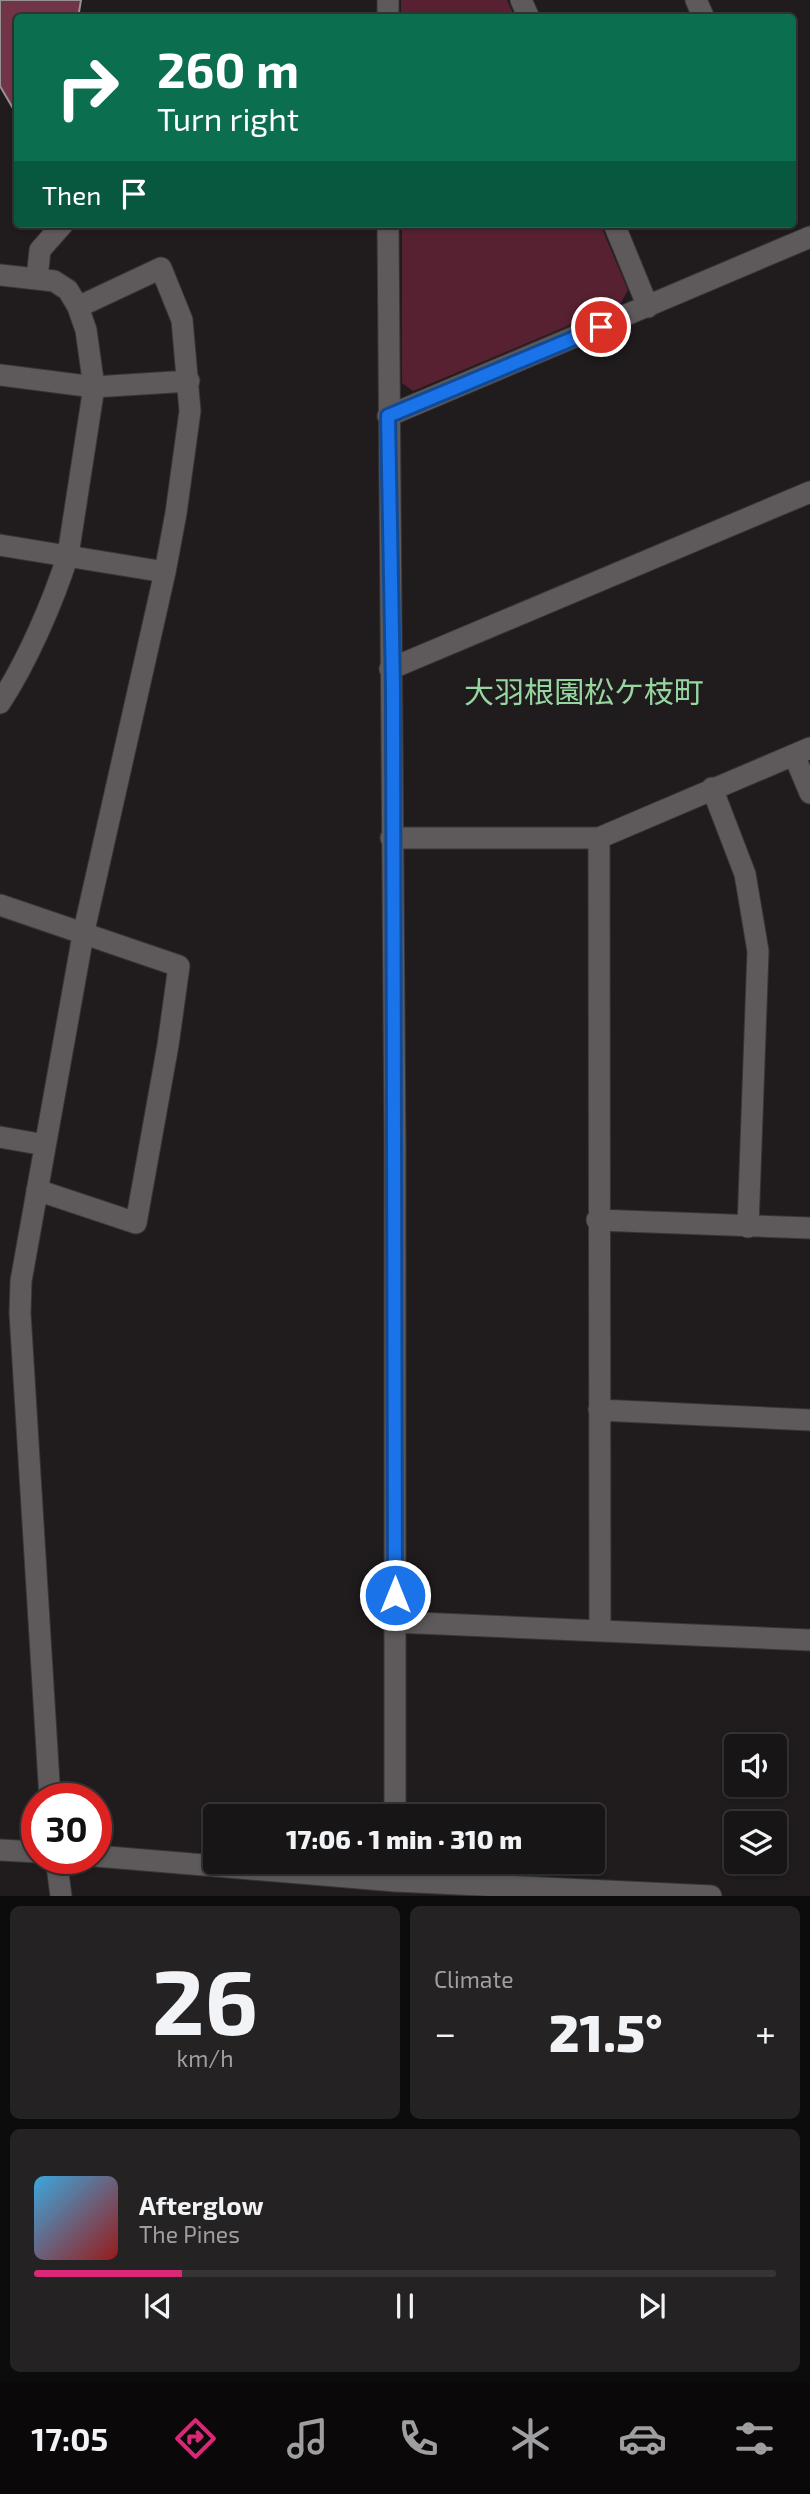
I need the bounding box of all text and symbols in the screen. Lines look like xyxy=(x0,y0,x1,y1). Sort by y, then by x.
text: 260 m xyxy=(157,39,299,98)
icon: right xyxy=(42,42,133,133)
text: Turn right xyxy=(157,99,299,137)
icon: arrive xyxy=(115,175,153,213)
text: Then xyxy=(42,179,101,210)
pin xyxy=(571,297,631,357)
icon: arrive xyxy=(582,308,620,346)
district label: 大羽根園松ケ枝町 xyxy=(464,673,704,709)
position arrow xyxy=(358,1558,432,1632)
map controls xyxy=(724,1734,787,1874)
button: sound xyxy=(724,1734,787,1797)
speed limit sign: 30 xyxy=(21,1783,112,1874)
button: layers xyxy=(724,1811,787,1874)
text: 17:06 · 1 min · 310 m xyxy=(286,1823,522,1854)
text: 26 xyxy=(152,1944,258,2053)
text: Climate xyxy=(434,1965,514,1993)
text: 21.5° xyxy=(549,2000,663,2062)
text: − xyxy=(434,2009,456,2055)
text: + xyxy=(755,2009,776,2055)
text: km/h xyxy=(176,2044,234,2072)
text: Afterglow xyxy=(139,2189,264,2220)
text: The Pines xyxy=(139,2220,240,2248)
icon: previous xyxy=(139,2287,177,2325)
icon: pause xyxy=(386,2287,424,2325)
icon: next xyxy=(633,2287,671,2325)
icon: directions xyxy=(171,2414,220,2463)
icon: music xyxy=(283,2414,332,2463)
icon: phone xyxy=(394,2414,443,2463)
icon: climate xyxy=(506,2414,555,2463)
icon: car xyxy=(618,2414,667,2463)
icon: filters xyxy=(730,2414,779,2463)
text: 17:05 xyxy=(31,2419,108,2457)

